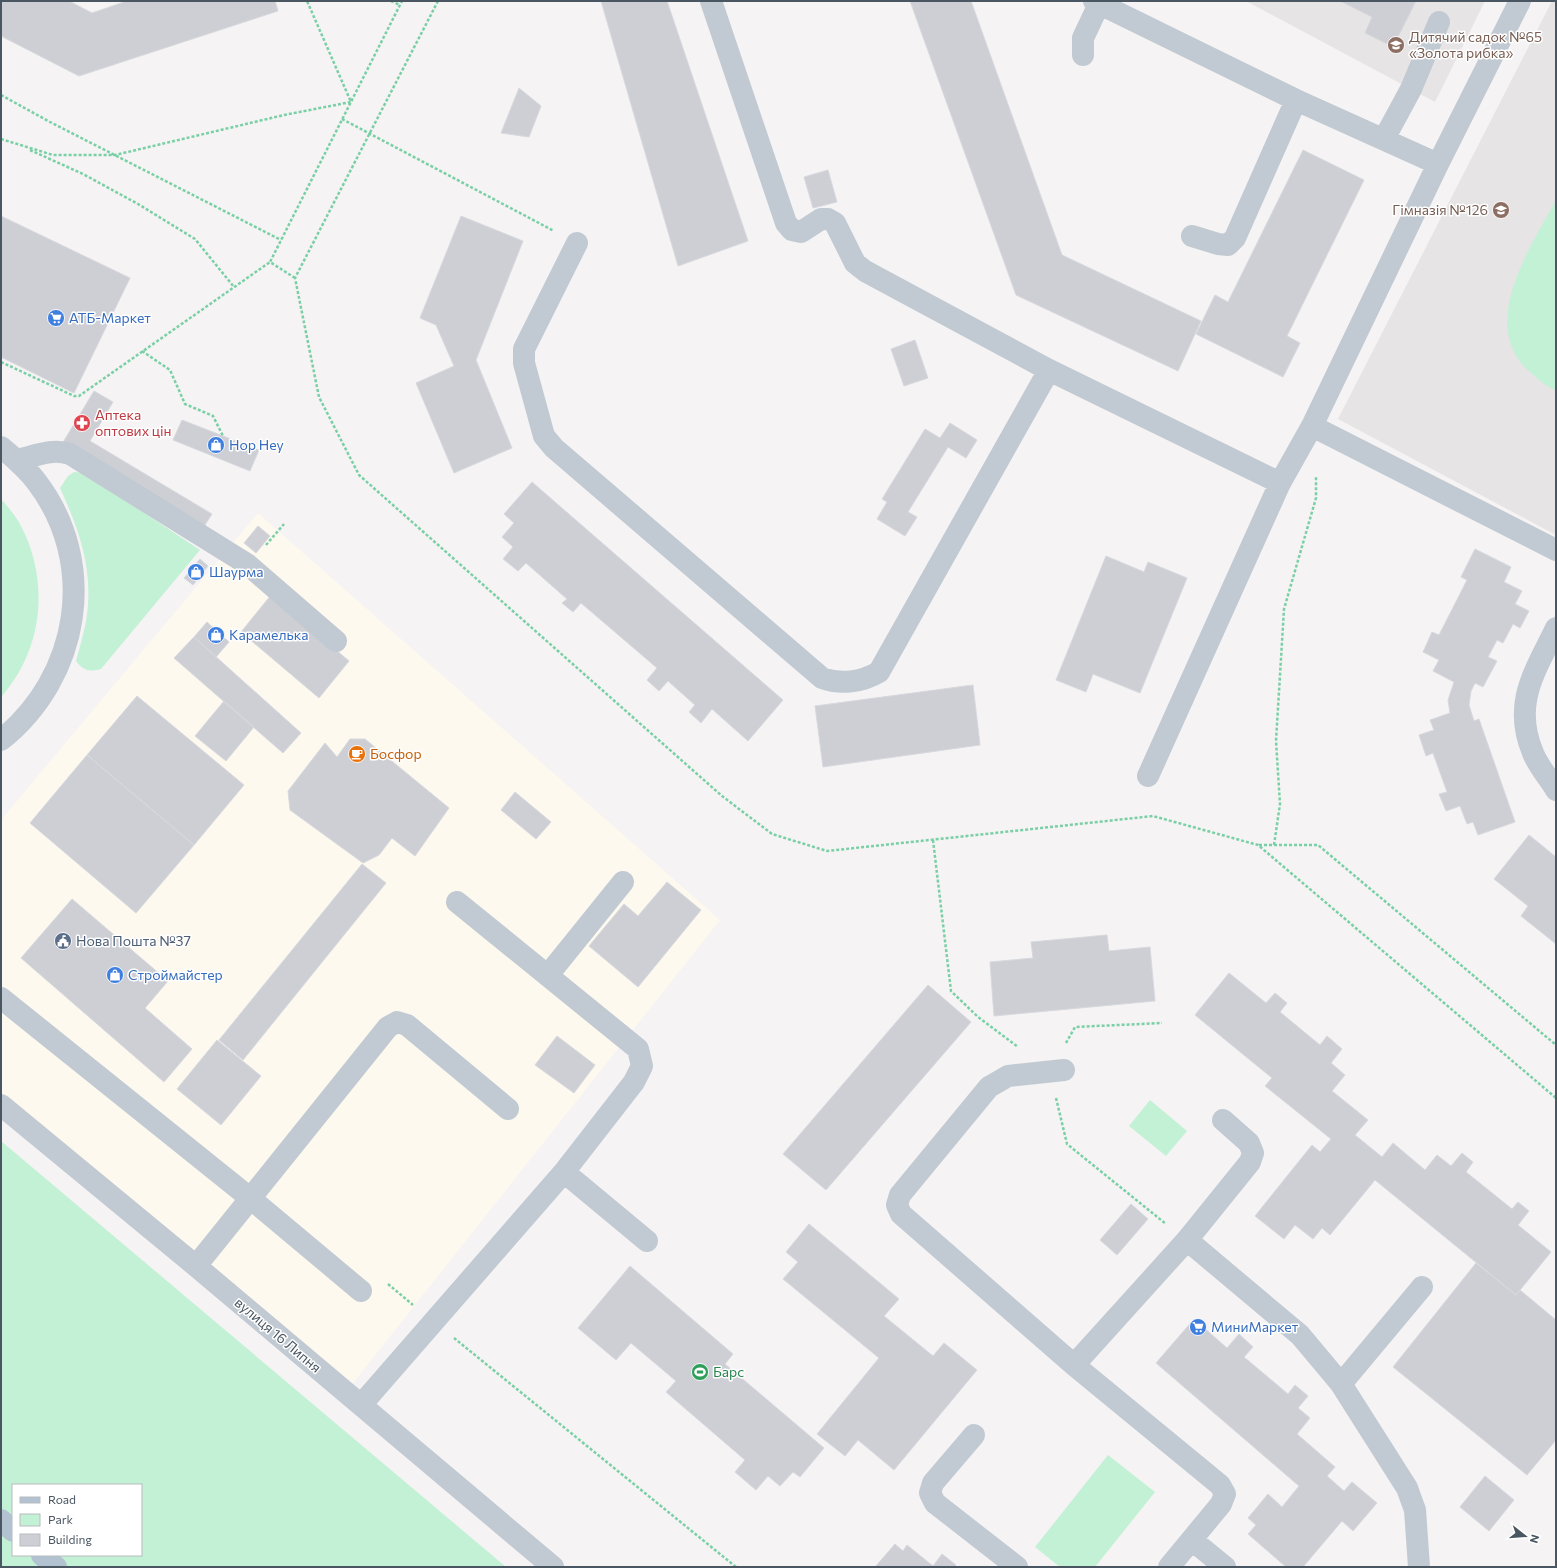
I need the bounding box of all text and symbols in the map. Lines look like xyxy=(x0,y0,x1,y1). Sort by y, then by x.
place label: Дитячий садок №65 «Золота рибка» xyxy=(1409,28,1542,61)
school or university icon: Дитячий садок №65 «Золота рибка» xyxy=(1386,35,1406,55)
school or university icon: Гімназія №126 xyxy=(1491,200,1511,220)
place label: Гімназія №126 xyxy=(1392,201,1488,218)
supermarket icon: АТБ-Маркет xyxy=(46,308,66,328)
place label: АТБ-Маркет xyxy=(69,309,151,326)
place label: Аптека оптових цін xyxy=(95,406,172,439)
pharmacy icon: Аптека оптових цін xyxy=(72,413,92,433)
shop icon: Hop Hey xyxy=(206,435,226,455)
place label: Hop Hey xyxy=(229,436,284,453)
shop icon: Шаурма xyxy=(186,562,206,582)
place label: Шаурма xyxy=(209,563,263,580)
shop icon: Карамелька xyxy=(206,625,226,645)
place label: Карамелька xyxy=(229,626,308,643)
cafe icon: Босфор xyxy=(347,744,367,764)
place label: Босфор xyxy=(370,745,422,762)
public building icon: Нова Пошта №37 xyxy=(53,931,73,951)
place label: Нова Пошта №37 xyxy=(76,932,191,949)
shop icon: Строймайстер xyxy=(105,965,125,985)
place label: Строймайстер xyxy=(128,966,223,983)
street label: вулиця 16 Липня xyxy=(232,1294,325,1376)
supermarket icon: МиниМаркет xyxy=(1188,1317,1208,1337)
place label: МиниМаркет xyxy=(1211,1318,1299,1335)
sports icon: Барс xyxy=(690,1362,710,1382)
place label: Барс xyxy=(713,1363,744,1380)
legend xyxy=(12,1484,142,1556)
text: Road xyxy=(48,1492,76,1506)
text: Park xyxy=(48,1512,74,1526)
north arrow xyxy=(1505,1516,1545,1556)
text: Building xyxy=(48,1532,92,1546)
text: N xyxy=(1528,1533,1542,1545)

